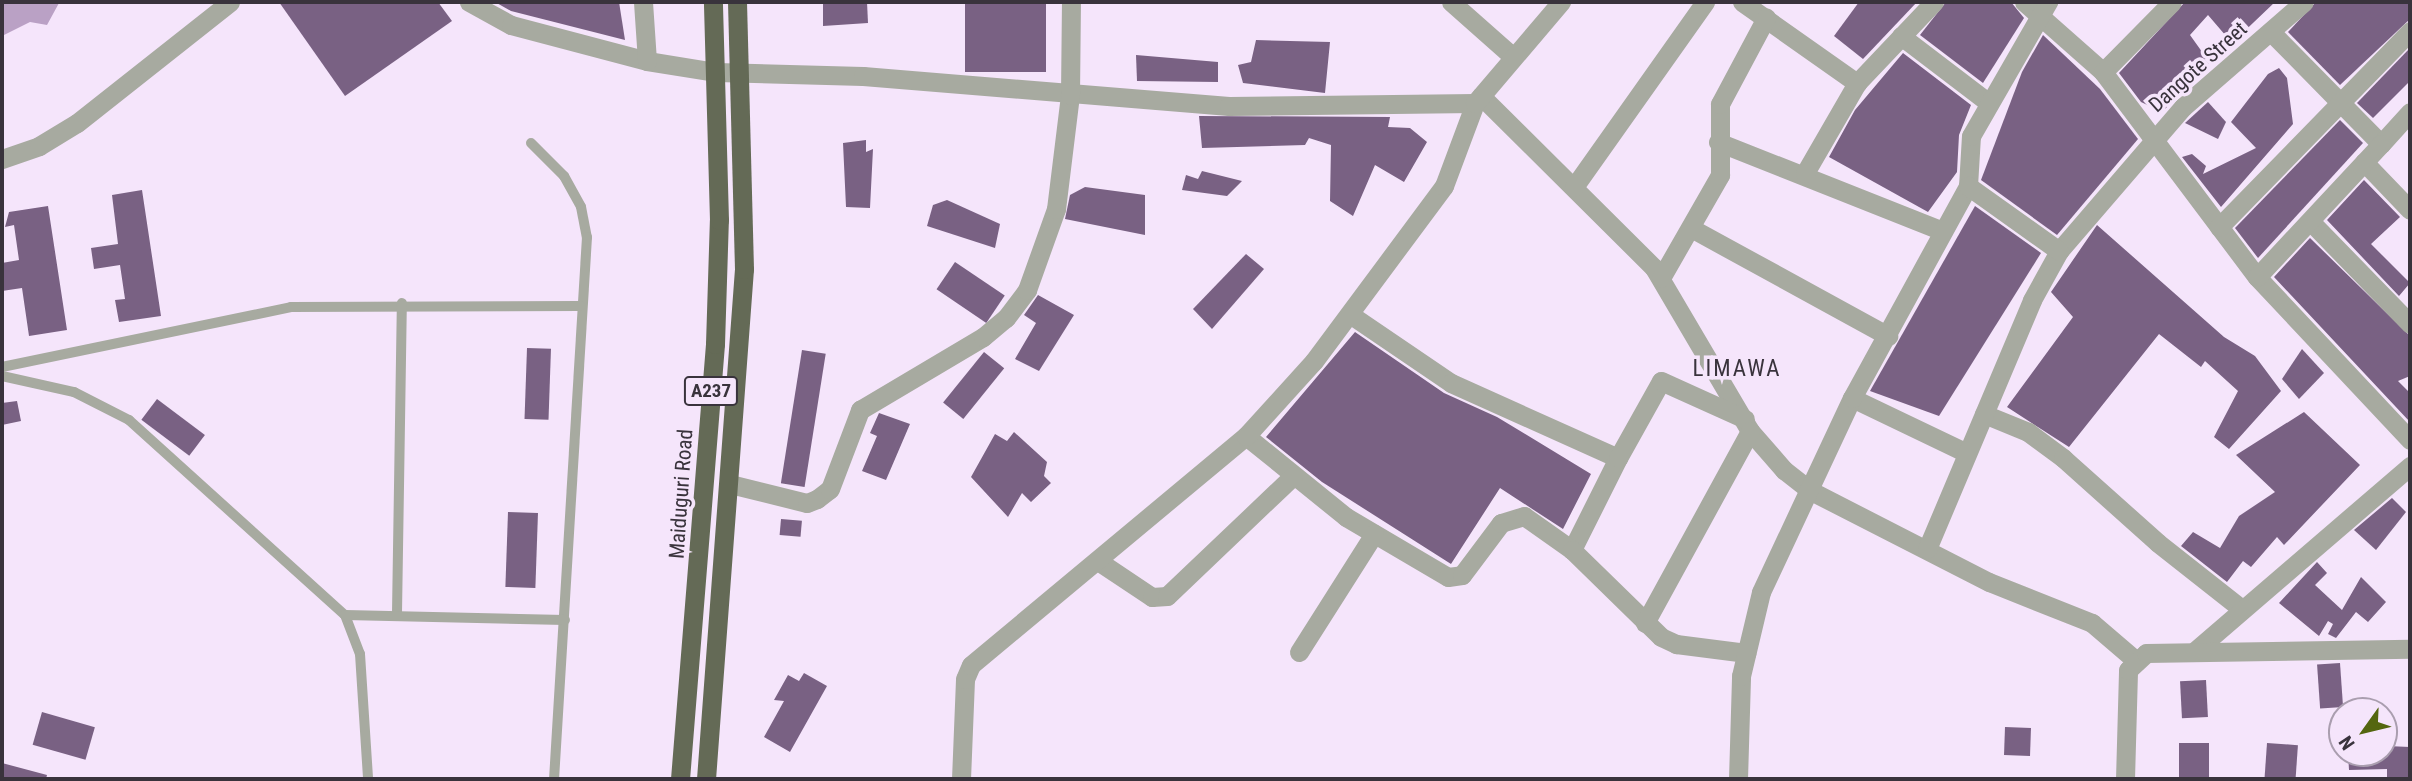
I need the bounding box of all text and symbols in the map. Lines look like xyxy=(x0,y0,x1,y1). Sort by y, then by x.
street label: Dangote Street xyxy=(2144,16,2252,118)
district label: LIMAWA xyxy=(1693,355,1781,383)
road number: A237 xyxy=(683,376,739,406)
street label: Maiduguri Road xyxy=(664,428,698,560)
north arrow xyxy=(2328,697,2398,767)
text: N xyxy=(2334,732,2360,754)

